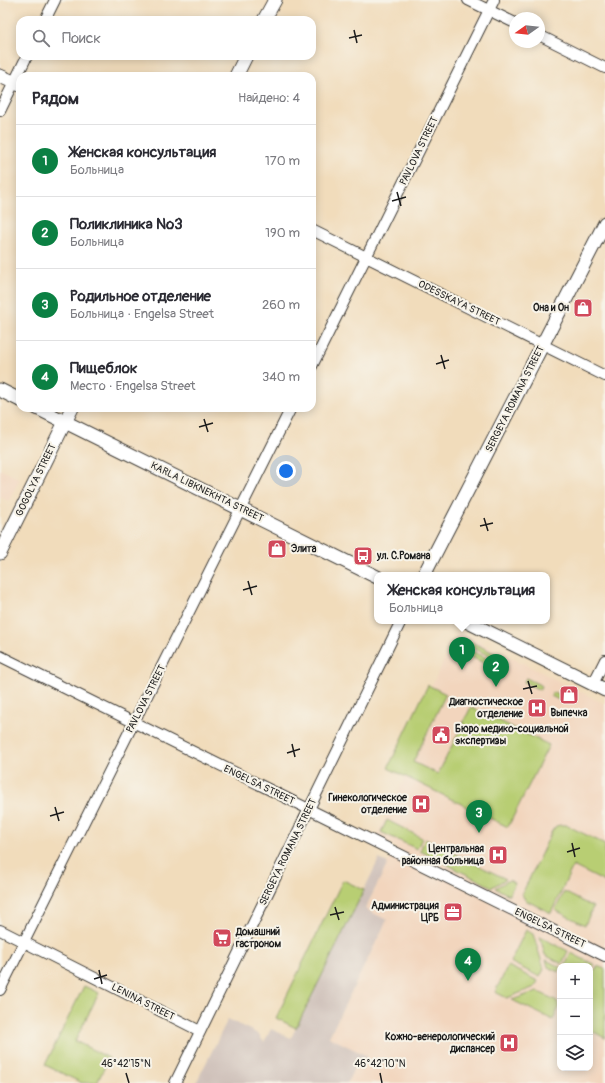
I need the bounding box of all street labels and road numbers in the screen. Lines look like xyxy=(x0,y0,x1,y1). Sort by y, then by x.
street label: PAVLOVA STREET xyxy=(397,114,441,187)
street label: ODESSKAYA STREET xyxy=(416,278,502,328)
street label: SERGEYA ROMANA STREET xyxy=(483,344,547,454)
street label: GOGOLYA STREET xyxy=(13,441,59,518)
street label: KARLA LIBKNEKHTA STREET xyxy=(149,459,266,525)
street label: PAVLOVA STREET xyxy=(124,663,168,735)
street label: ENGELSA STREET xyxy=(222,763,297,808)
street label: SERGEYA ROMANA STREET xyxy=(257,796,319,907)
street label: ENGELSA STREET xyxy=(513,906,588,951)
street label: LENINA STREET xyxy=(109,981,177,1023)

